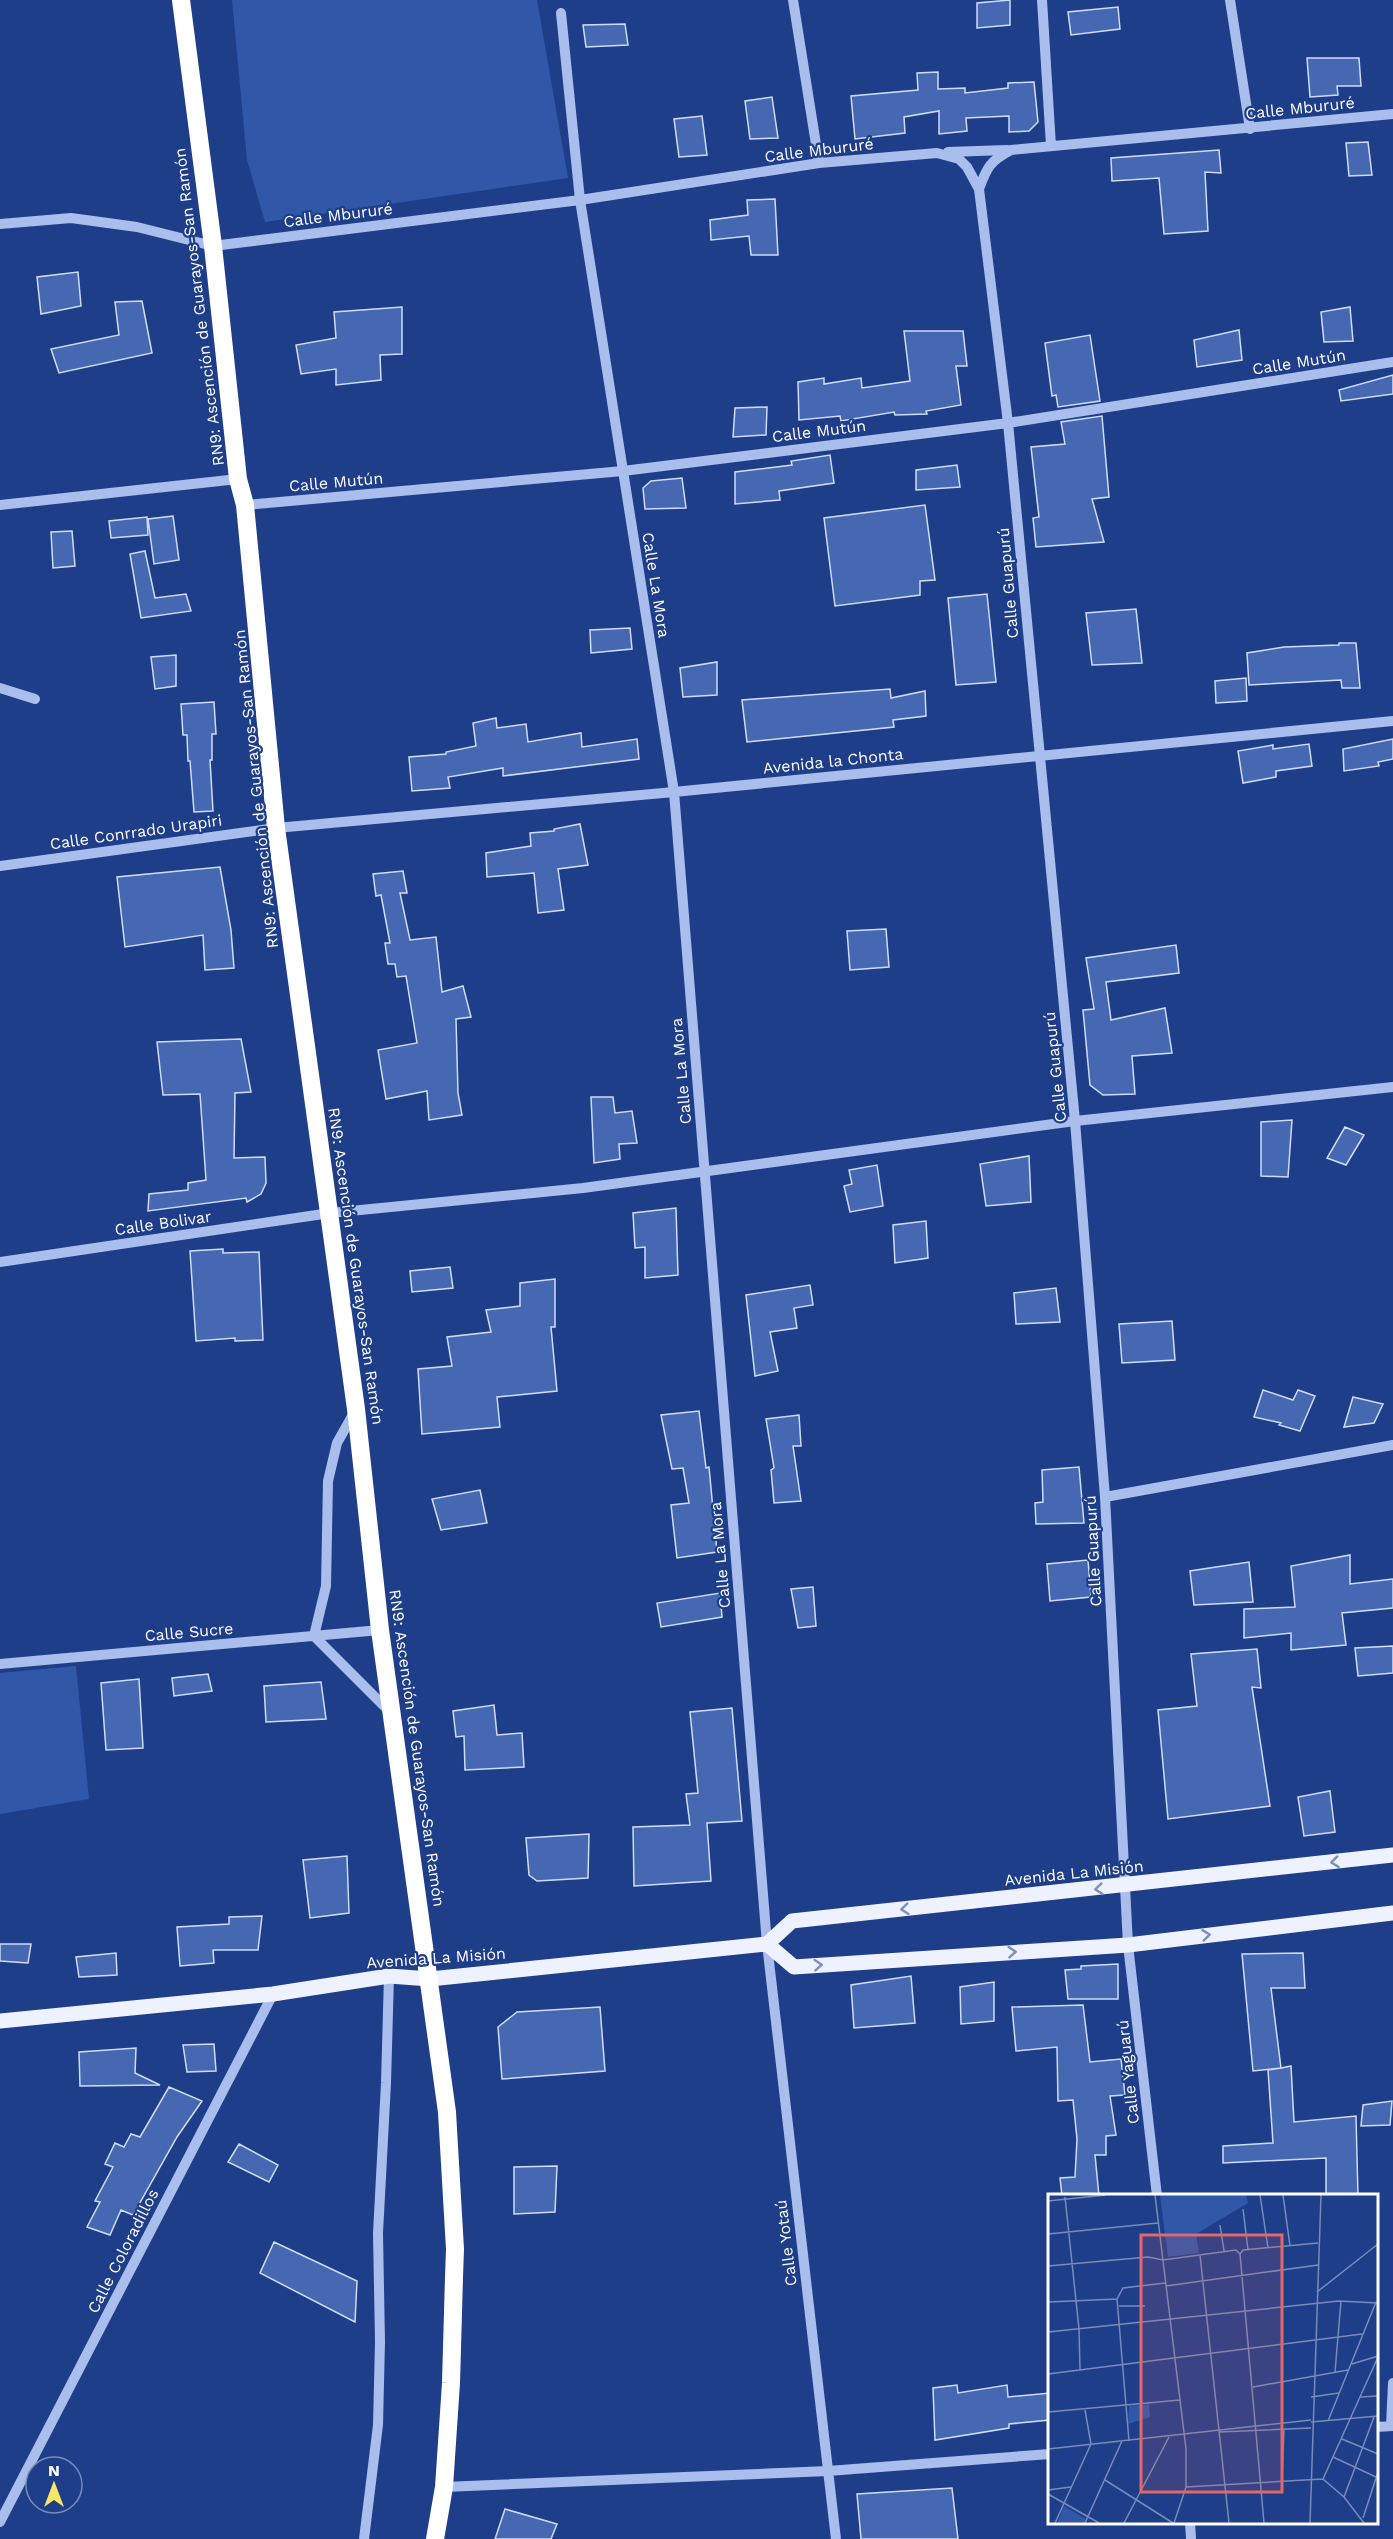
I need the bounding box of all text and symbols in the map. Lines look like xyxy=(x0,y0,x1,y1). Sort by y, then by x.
street label: Calle Mbururé xyxy=(1244,93,1356,123)
street label: Calle Mbururé xyxy=(763,134,875,166)
street label: RN9: Ascención de Guarayos-San Ramón xyxy=(170,147,228,467)
street label: Calle Mbururé xyxy=(282,199,394,231)
street label: Calle Mutún xyxy=(1251,345,1347,379)
street label: Calle Mutún xyxy=(771,416,867,446)
street label: Calle Mutún xyxy=(288,468,384,496)
street label: Calle Guapurú xyxy=(994,527,1022,639)
street label: Calle La Mora xyxy=(638,531,674,639)
street label: RN9: Ascención de Guarayos-San Ramón xyxy=(230,629,282,949)
street label: Avenida la Chonta xyxy=(762,744,904,778)
street label: Calle Conrrado Urapiri xyxy=(49,811,223,853)
street label: Calle Guapurú xyxy=(1040,1011,1070,1123)
street label: Calle La Mora xyxy=(667,1017,695,1125)
street label: RN9: Ascención de Guarayos-San Ramón xyxy=(324,1106,388,1426)
street label: Calle Bolivar xyxy=(113,1207,213,1239)
street label: Calle Guapurú xyxy=(1081,1495,1105,1607)
street label: Calle La Mora xyxy=(706,1501,734,1609)
street label: RN9: Ascención de Guarayos-San Ramón xyxy=(385,1588,449,1908)
street label: Calle Sucre xyxy=(144,1619,234,1645)
street label: Avenida La Misión xyxy=(1004,1856,1144,1890)
one-way arrow xyxy=(1330,1856,1339,1868)
one-way arrow xyxy=(1095,1882,1104,1895)
one-way arrow xyxy=(901,1902,910,1915)
one-way arrow xyxy=(1202,1930,1211,1942)
street label: Avenida La Misión xyxy=(366,1944,506,1972)
one-way arrow xyxy=(1008,1946,1017,1959)
one-way arrow xyxy=(813,1959,822,1972)
street label: Calle Yaguarú xyxy=(1113,2019,1143,2125)
street label: Calle Coloradillos xyxy=(83,2186,163,2316)
inset map xyxy=(1048,2194,1378,2524)
street label: Calle Yotaú xyxy=(771,2199,801,2287)
north arrow xyxy=(24,2455,84,2515)
text: N xyxy=(48,2461,60,2480)

